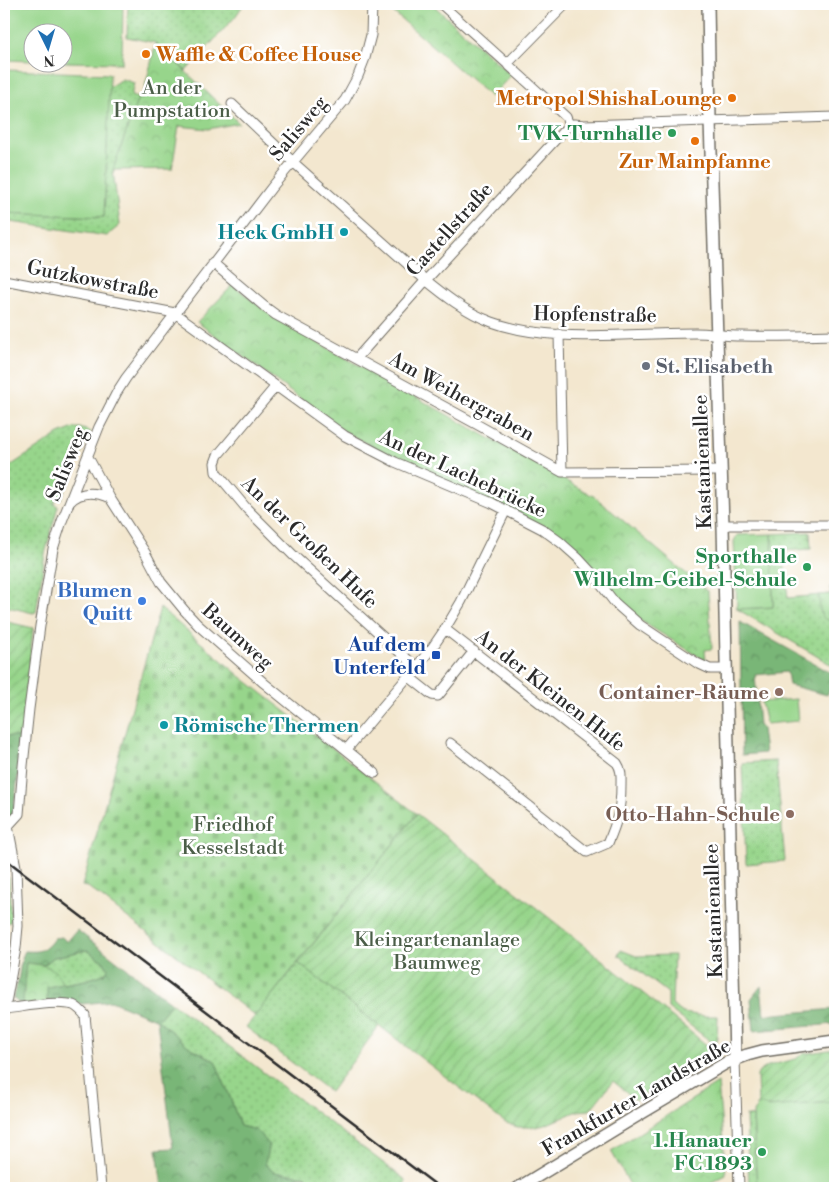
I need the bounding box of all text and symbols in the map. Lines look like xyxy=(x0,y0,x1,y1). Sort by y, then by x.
north arrow xyxy=(22,22,72,72)
place label: Waffle & Coffee House xyxy=(155,43,362,68)
marker: Waffle & Coffee House xyxy=(140,48,152,60)
text: N xyxy=(43,51,55,69)
park label: An der Pumpstation xyxy=(113,76,231,124)
place label: Metropol ShishaLounge xyxy=(496,87,722,112)
street label: Salisweg xyxy=(265,91,334,167)
marker: Metropol ShishaLounge xyxy=(726,92,738,104)
place label: TVK-Turnhalle xyxy=(518,122,662,147)
marker: TVK-Turnhalle xyxy=(666,127,678,139)
marker: Zur Mainpfanne xyxy=(689,135,701,147)
place label: Zur Mainpfanne xyxy=(619,150,771,175)
street label: Castellstraße xyxy=(401,178,499,282)
place label: Heck GmbH xyxy=(218,221,334,246)
marker: Heck GmbH xyxy=(338,226,350,238)
street label: Gutzkowstraße xyxy=(25,255,161,306)
street label: Hopfenstraße xyxy=(533,302,657,329)
street label: Am Weihergraben xyxy=(383,347,538,448)
place label: St. Elisabeth xyxy=(656,355,774,380)
marker: St. Elisabeth xyxy=(640,360,652,372)
street label: Kastanienallee xyxy=(689,394,718,530)
street label: Salisweg xyxy=(41,423,94,505)
street label: An der Lachebrücke xyxy=(374,424,550,524)
street label: An der Großen Hufe xyxy=(235,471,382,615)
place label: Sporthalle Wilhelm-Geibel-Schule xyxy=(572,545,797,593)
marker: Sporthalle Wilhelm-Geibel-Schule xyxy=(801,561,813,573)
place label: Blumen Quitt xyxy=(57,579,133,627)
marker: Blumen Quitt xyxy=(136,595,148,607)
street label: Baumweg xyxy=(196,598,278,676)
street label: An der Kleinen Hufe xyxy=(469,624,630,758)
place label: Auf dem Unterfeld xyxy=(333,633,426,681)
marker: Auf dem Unterfeld xyxy=(430,649,442,661)
place label: Container-Räume xyxy=(599,681,769,706)
marker: Container-Räume xyxy=(773,686,785,698)
place label: Römische Thermen xyxy=(174,714,360,739)
marker: Römische Thermen xyxy=(158,719,170,731)
place label: Otto-Hahn-Schule xyxy=(605,803,780,828)
marker: Otto-Hahn-Schule xyxy=(784,808,796,820)
park label: Friedhof Kesselstadt xyxy=(181,813,285,861)
street label: Kastanienallee xyxy=(700,843,729,979)
park label: Kleingartenanlage Baumweg xyxy=(354,928,520,976)
street label: Frankfurter Landstraße xyxy=(538,1034,736,1163)
place label: 1.Hanauer FC 1893 xyxy=(653,1129,752,1177)
marker: 1.Hanauer FC 1893 xyxy=(756,1146,768,1158)

